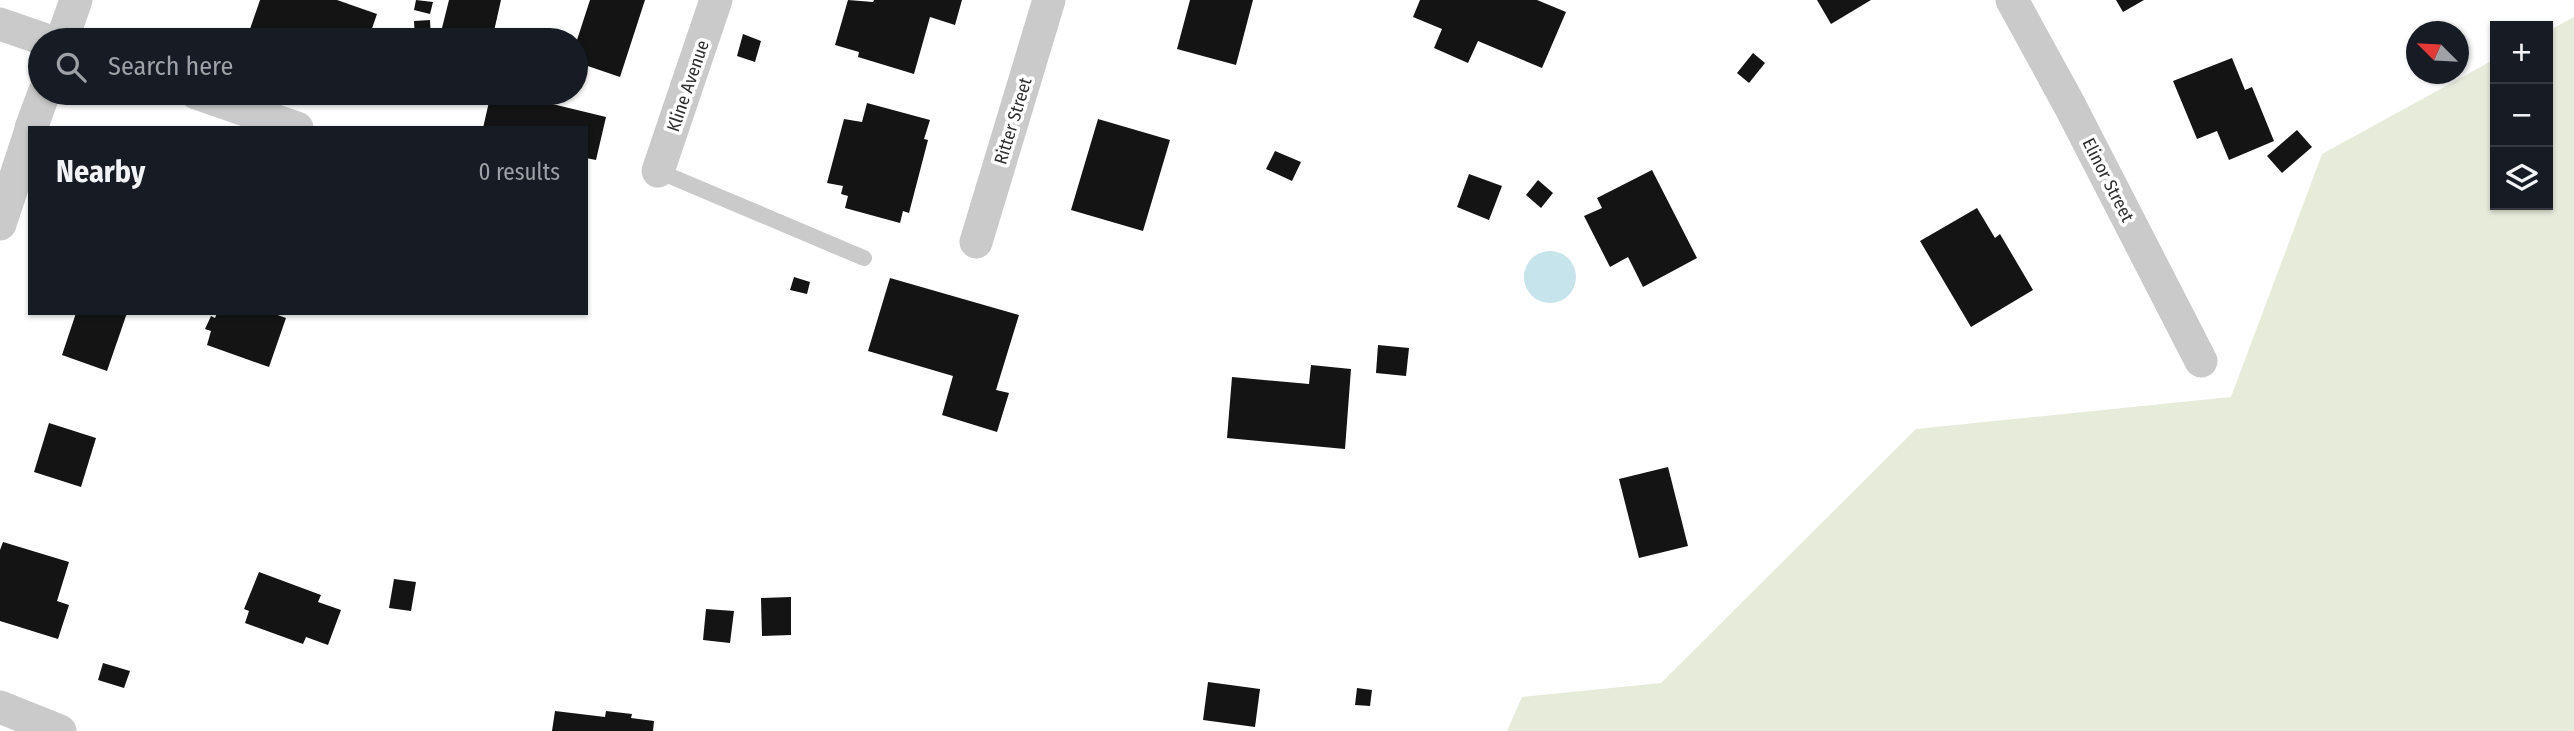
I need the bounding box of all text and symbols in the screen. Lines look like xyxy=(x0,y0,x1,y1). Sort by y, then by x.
north arrow xyxy=(2406,21,2469,84)
map controls xyxy=(2490,21,2553,210)
button: + xyxy=(2490,21,2553,84)
search box xyxy=(28,28,588,105)
street label: Kline Avenue xyxy=(662,37,714,135)
icon: search xyxy=(52,48,90,86)
text: Search here xyxy=(108,51,233,82)
street label: Ritter Street xyxy=(989,75,1037,167)
button: − xyxy=(2490,84,2553,147)
street label: Elinor Street xyxy=(2077,134,2139,226)
button: layers xyxy=(2490,147,2553,210)
text: Nearby xyxy=(56,154,145,190)
text: 0 results xyxy=(479,158,560,186)

